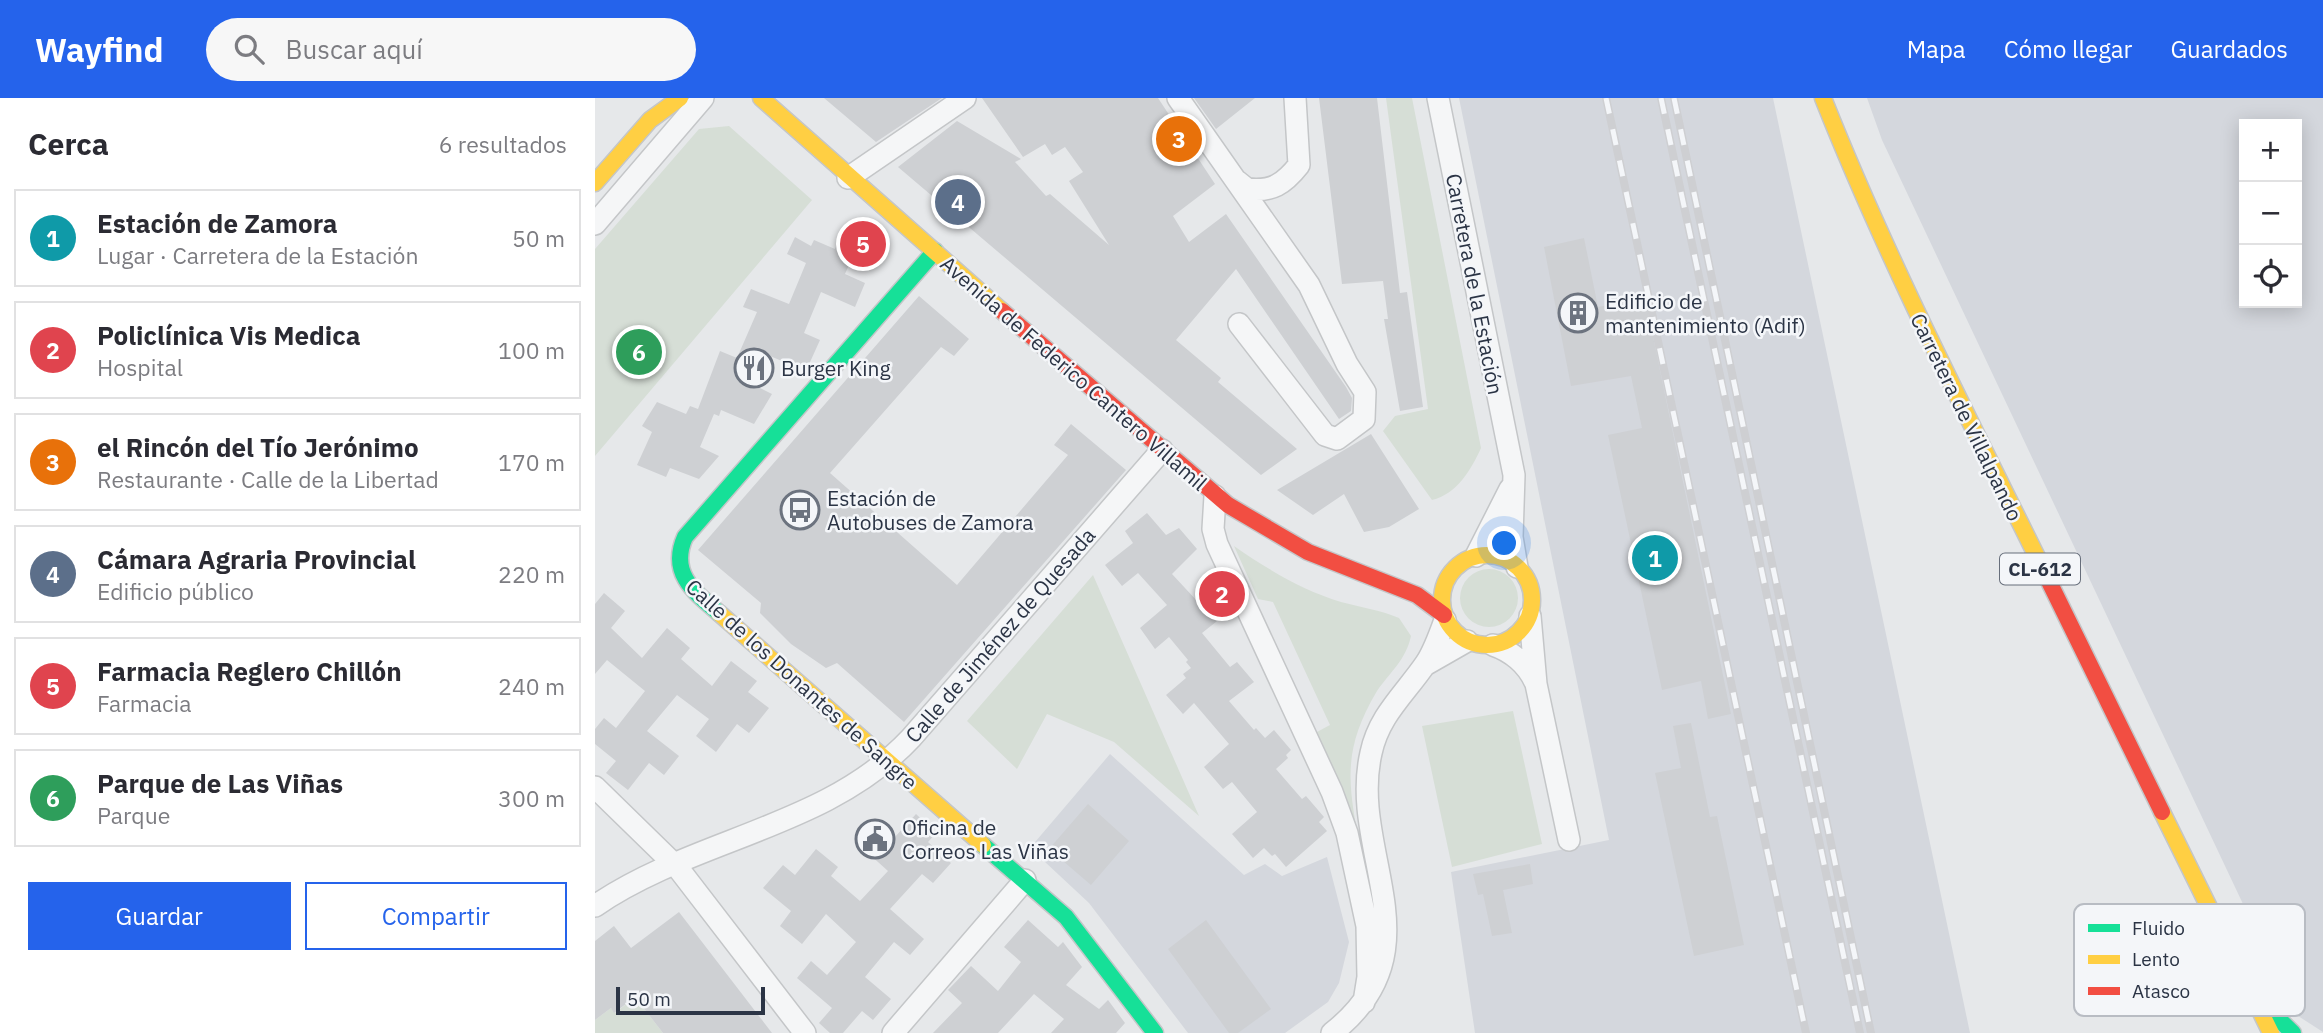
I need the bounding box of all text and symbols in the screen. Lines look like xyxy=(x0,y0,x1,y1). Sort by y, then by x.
search box xyxy=(206,18,696,81)
text: Wayfind xyxy=(35,28,164,71)
icon: search xyxy=(230,30,268,68)
text: Buscar aquí xyxy=(286,32,423,66)
text: Mapa xyxy=(1907,33,1966,65)
text: Cómo llegar xyxy=(2004,33,2132,65)
text: Guardados xyxy=(2170,33,2288,65)
pin: 3 xyxy=(1156,113,1202,165)
map controls xyxy=(2239,119,2302,308)
button: + xyxy=(2239,119,2302,182)
text: Cerca xyxy=(28,124,109,163)
text: 6 resultados xyxy=(439,129,567,159)
street label: Carretera de la Estación xyxy=(1440,171,1510,397)
pin: 4 xyxy=(935,176,981,228)
button: − xyxy=(2239,182,2302,245)
text: Estación de Zamora xyxy=(97,206,338,240)
pin: 5 xyxy=(840,218,886,270)
text: 1 xyxy=(46,223,60,253)
text: 50 m xyxy=(512,223,565,253)
text: Lugar · Carretera de la Estación xyxy=(97,240,419,270)
button: locate xyxy=(2239,245,2302,308)
street label: Avenida de Federico Cantero Villamil xyxy=(935,249,1213,497)
place label: Edificio de mantenimiento (Adif) xyxy=(1605,287,1806,339)
building icon: Edificio de mantenimiento (Adif) xyxy=(1557,292,1599,334)
street label: Carretera de Villalpando xyxy=(1904,308,2030,526)
text: Policlínica Vis Medica xyxy=(97,318,361,352)
pin: 6 xyxy=(616,326,662,378)
text: 2 xyxy=(46,335,60,365)
text: 100 m xyxy=(498,335,565,365)
restaurant icon: Burger King xyxy=(733,347,775,389)
text: Hospital xyxy=(97,352,183,382)
place label: Burger King xyxy=(781,354,891,382)
text: el Rincón del Tío Jerónimo xyxy=(97,430,419,464)
text: 3 xyxy=(46,447,60,477)
text: 170 m xyxy=(498,447,565,477)
text: Restaurante · Calle de la Libertad xyxy=(97,464,439,494)
place label: Estación de Autobuses de Zamora xyxy=(827,484,1033,536)
bus stop icon: Estación de Autobuses de Zamora xyxy=(779,489,821,531)
street label: Calle de Jiménez de Quesada xyxy=(899,522,1101,748)
your location xyxy=(1487,526,1521,560)
pin: 1 xyxy=(1632,532,1678,584)
text: Cámara Agraria Provincial xyxy=(97,542,416,576)
road number: CL-612 xyxy=(2000,554,2080,584)
text: 4 xyxy=(46,559,60,589)
text: 220 m xyxy=(498,559,565,589)
pin: 2 xyxy=(1199,568,1245,620)
street label: Calle de los Donantes de Sangre xyxy=(680,572,924,796)
text: Edificio público xyxy=(97,576,254,606)
text: Farmacia Reglero Chillón xyxy=(97,654,402,688)
text: 5 xyxy=(46,671,60,701)
text: 240 m xyxy=(498,671,565,701)
text: Farmacia xyxy=(97,688,192,718)
text: Parque de Las Viñas xyxy=(97,766,343,800)
text: 6 xyxy=(46,783,60,813)
text: 300 m xyxy=(498,783,565,813)
text: Parque xyxy=(97,800,170,830)
place label: Oficina de Correos Las Viñas xyxy=(902,813,1069,865)
public building icon: Oficina de Correos Las Viñas xyxy=(854,818,896,860)
button: Guardar xyxy=(28,882,291,950)
button: Compartir xyxy=(305,882,567,950)
legend xyxy=(2074,904,2305,1016)
text: Fluido xyxy=(2132,916,2185,940)
text: Lento xyxy=(2132,947,2180,971)
text: Atasco xyxy=(2132,979,2190,1003)
scale bar xyxy=(616,984,765,1016)
text: 50 m xyxy=(627,987,671,1011)

